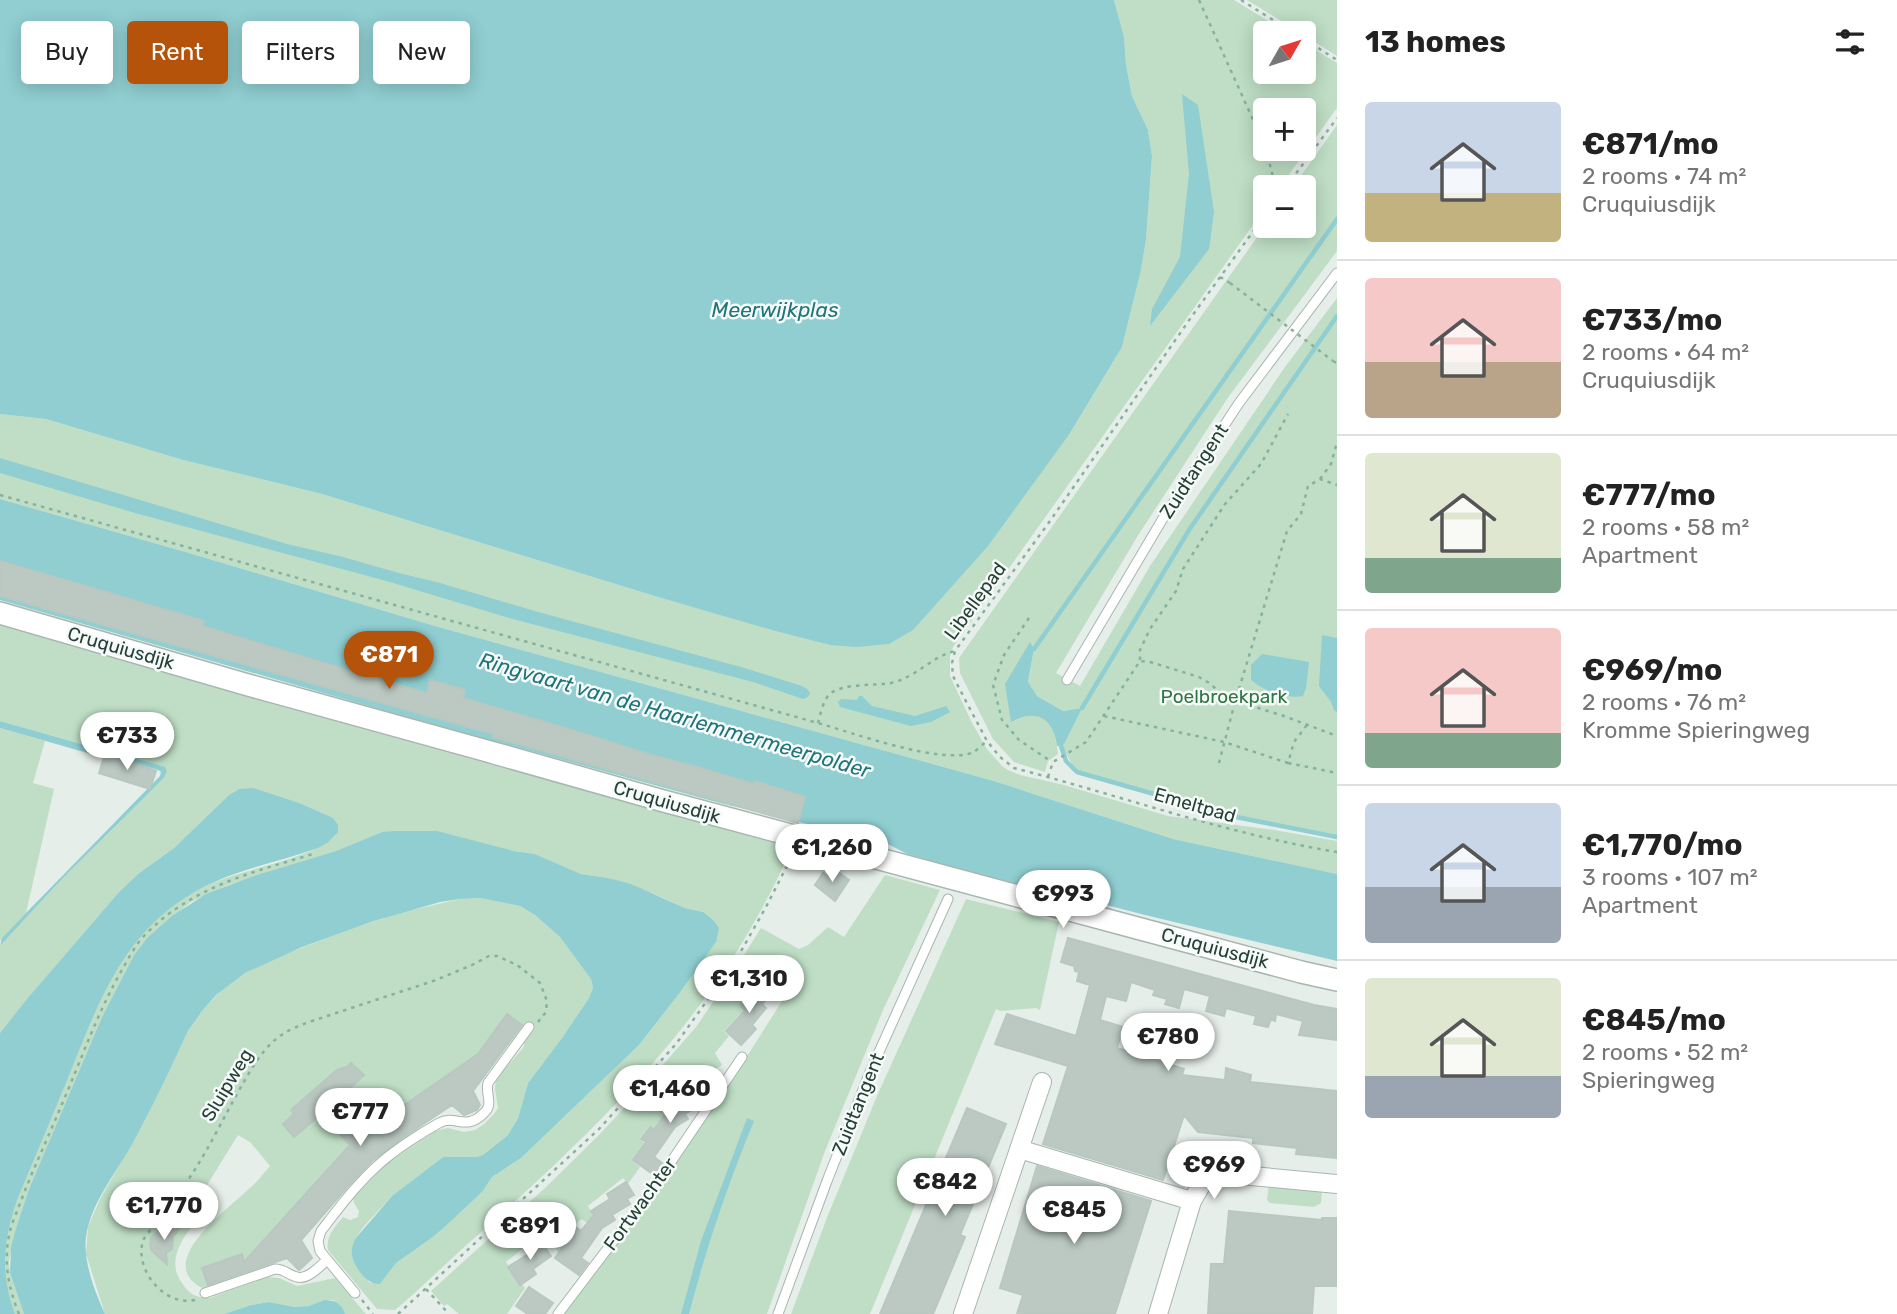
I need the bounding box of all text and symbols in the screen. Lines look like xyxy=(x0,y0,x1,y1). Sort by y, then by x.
chip: Buy xyxy=(21,21,113,84)
chip: Rent xyxy=(127,21,228,84)
chip: Filters xyxy=(242,21,359,84)
chip: New xyxy=(373,21,470,84)
north arrow xyxy=(1253,21,1316,84)
map controls xyxy=(1253,21,1316,238)
icon: filters xyxy=(1831,23,1869,61)
text: 13 homes xyxy=(1365,24,1506,60)
button: + xyxy=(1253,98,1316,161)
text: €871/mo xyxy=(1582,126,1719,162)
icon: home xyxy=(1421,130,1505,214)
text: 2 rooms · 74 m² xyxy=(1582,162,1746,190)
button: − xyxy=(1253,175,1316,238)
text: Cruquiusdijk xyxy=(1582,190,1716,218)
water label: Meerwijkplas xyxy=(711,297,839,322)
text: €733/mo xyxy=(1582,302,1722,338)
icon: home xyxy=(1421,306,1505,390)
text: 2 rooms · 64 m² xyxy=(1582,338,1749,366)
text: Cruquiusdijk xyxy=(1582,366,1716,394)
street label: Zuidtangent xyxy=(1155,419,1234,523)
text: €777/mo xyxy=(1582,477,1716,513)
icon: home xyxy=(1421,481,1505,565)
text: 2 rooms · 58 m² xyxy=(1582,513,1749,541)
text: Apartment xyxy=(1582,541,1698,569)
street label: Libellepad xyxy=(939,558,1011,644)
street label: Cruquiusdijk xyxy=(65,622,177,674)
pin: €871 xyxy=(348,632,430,691)
text: €871 xyxy=(360,640,418,668)
water label: Ringvaart van de Haarlemmermeerpolder xyxy=(476,647,874,783)
text: €969/mo xyxy=(1582,652,1722,688)
icon: home xyxy=(1421,656,1505,740)
park label: Poelbroekpark xyxy=(1161,685,1288,708)
text: 2 rooms · 76 m² xyxy=(1582,688,1746,716)
pin: €733 xyxy=(86,712,168,772)
text: Kromme Spieringweg xyxy=(1582,716,1810,744)
text: €733 xyxy=(96,721,158,749)
street label: Cruquiusdijk xyxy=(611,776,723,828)
street label: Emeltpad xyxy=(1151,782,1239,828)
pin: €1,260 xyxy=(775,824,889,884)
text: €1,770/mo xyxy=(1582,827,1742,863)
icon: home xyxy=(1421,831,1505,915)
text: €1,260 xyxy=(791,833,873,861)
text: 3 rooms · 107 m² xyxy=(1582,863,1758,891)
pin: €993 xyxy=(1022,870,1104,930)
text: €993 xyxy=(1032,879,1094,907)
text: Apartment xyxy=(1582,891,1698,919)
street label: Cruquiusdijk xyxy=(1159,923,1271,973)
pin: €1,310 xyxy=(692,956,806,1015)
text: €1,310 xyxy=(710,964,788,992)
text: €845/mo xyxy=(1582,1002,1726,1038)
icon: home xyxy=(1421,1006,1505,1090)
pin: €780 xyxy=(1127,1014,1209,1073)
text: €780 xyxy=(1137,1022,1199,1050)
text: 2 rooms · 52 m² xyxy=(1582,1038,1748,1066)
street label: Sluipweg xyxy=(196,1045,258,1125)
street label: Zuidtangent xyxy=(827,1049,889,1159)
pin: €1,460 xyxy=(613,1066,727,1125)
text: Spieringweg xyxy=(1582,1066,1715,1094)
text: €1,460 xyxy=(629,1074,711,1102)
pin: €777 xyxy=(319,1088,401,1148)
text: €777 xyxy=(331,1097,389,1125)
pin: €969 xyxy=(1173,1142,1255,1201)
text: €969 xyxy=(1183,1150,1245,1178)
street label: Fortwachter xyxy=(599,1152,682,1255)
pin: €842 xyxy=(904,1158,986,1218)
text: €842 xyxy=(913,1167,977,1195)
pin: €1,770 xyxy=(107,1182,221,1242)
pin: €845 xyxy=(1033,1186,1115,1246)
text: €1,770 xyxy=(125,1191,203,1219)
text: €845 xyxy=(1042,1195,1106,1223)
pin: €891 xyxy=(489,1202,571,1262)
text: €891 xyxy=(500,1211,560,1239)

